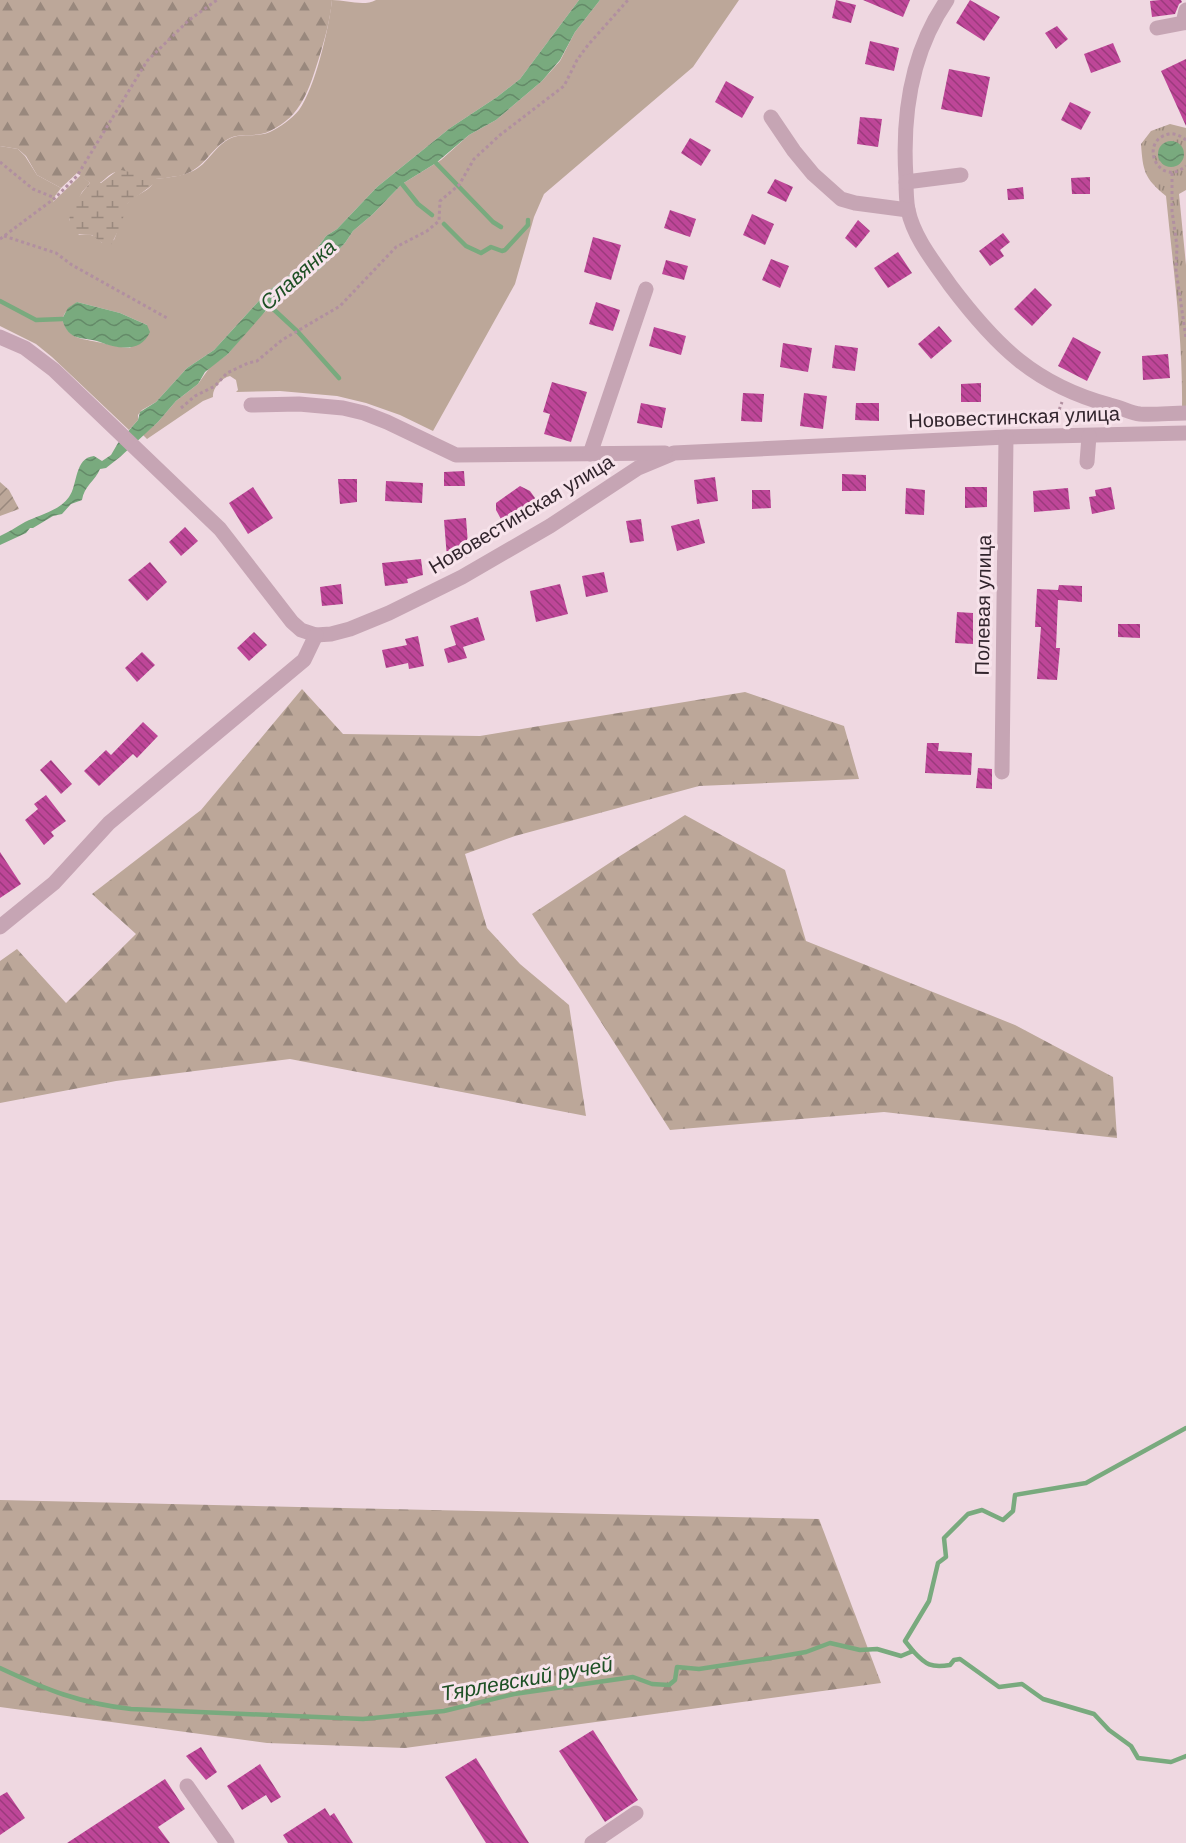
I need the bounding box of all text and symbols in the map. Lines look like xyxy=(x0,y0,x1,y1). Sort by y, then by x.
water label: Славянка xyxy=(255,235,340,314)
street label: Нововестинская улица xyxy=(908,402,1121,432)
street label: Нововестинская улица xyxy=(425,450,618,578)
street label: Полевая улица xyxy=(971,534,995,676)
water label: Тярлевский ручей xyxy=(439,1652,615,1705)

